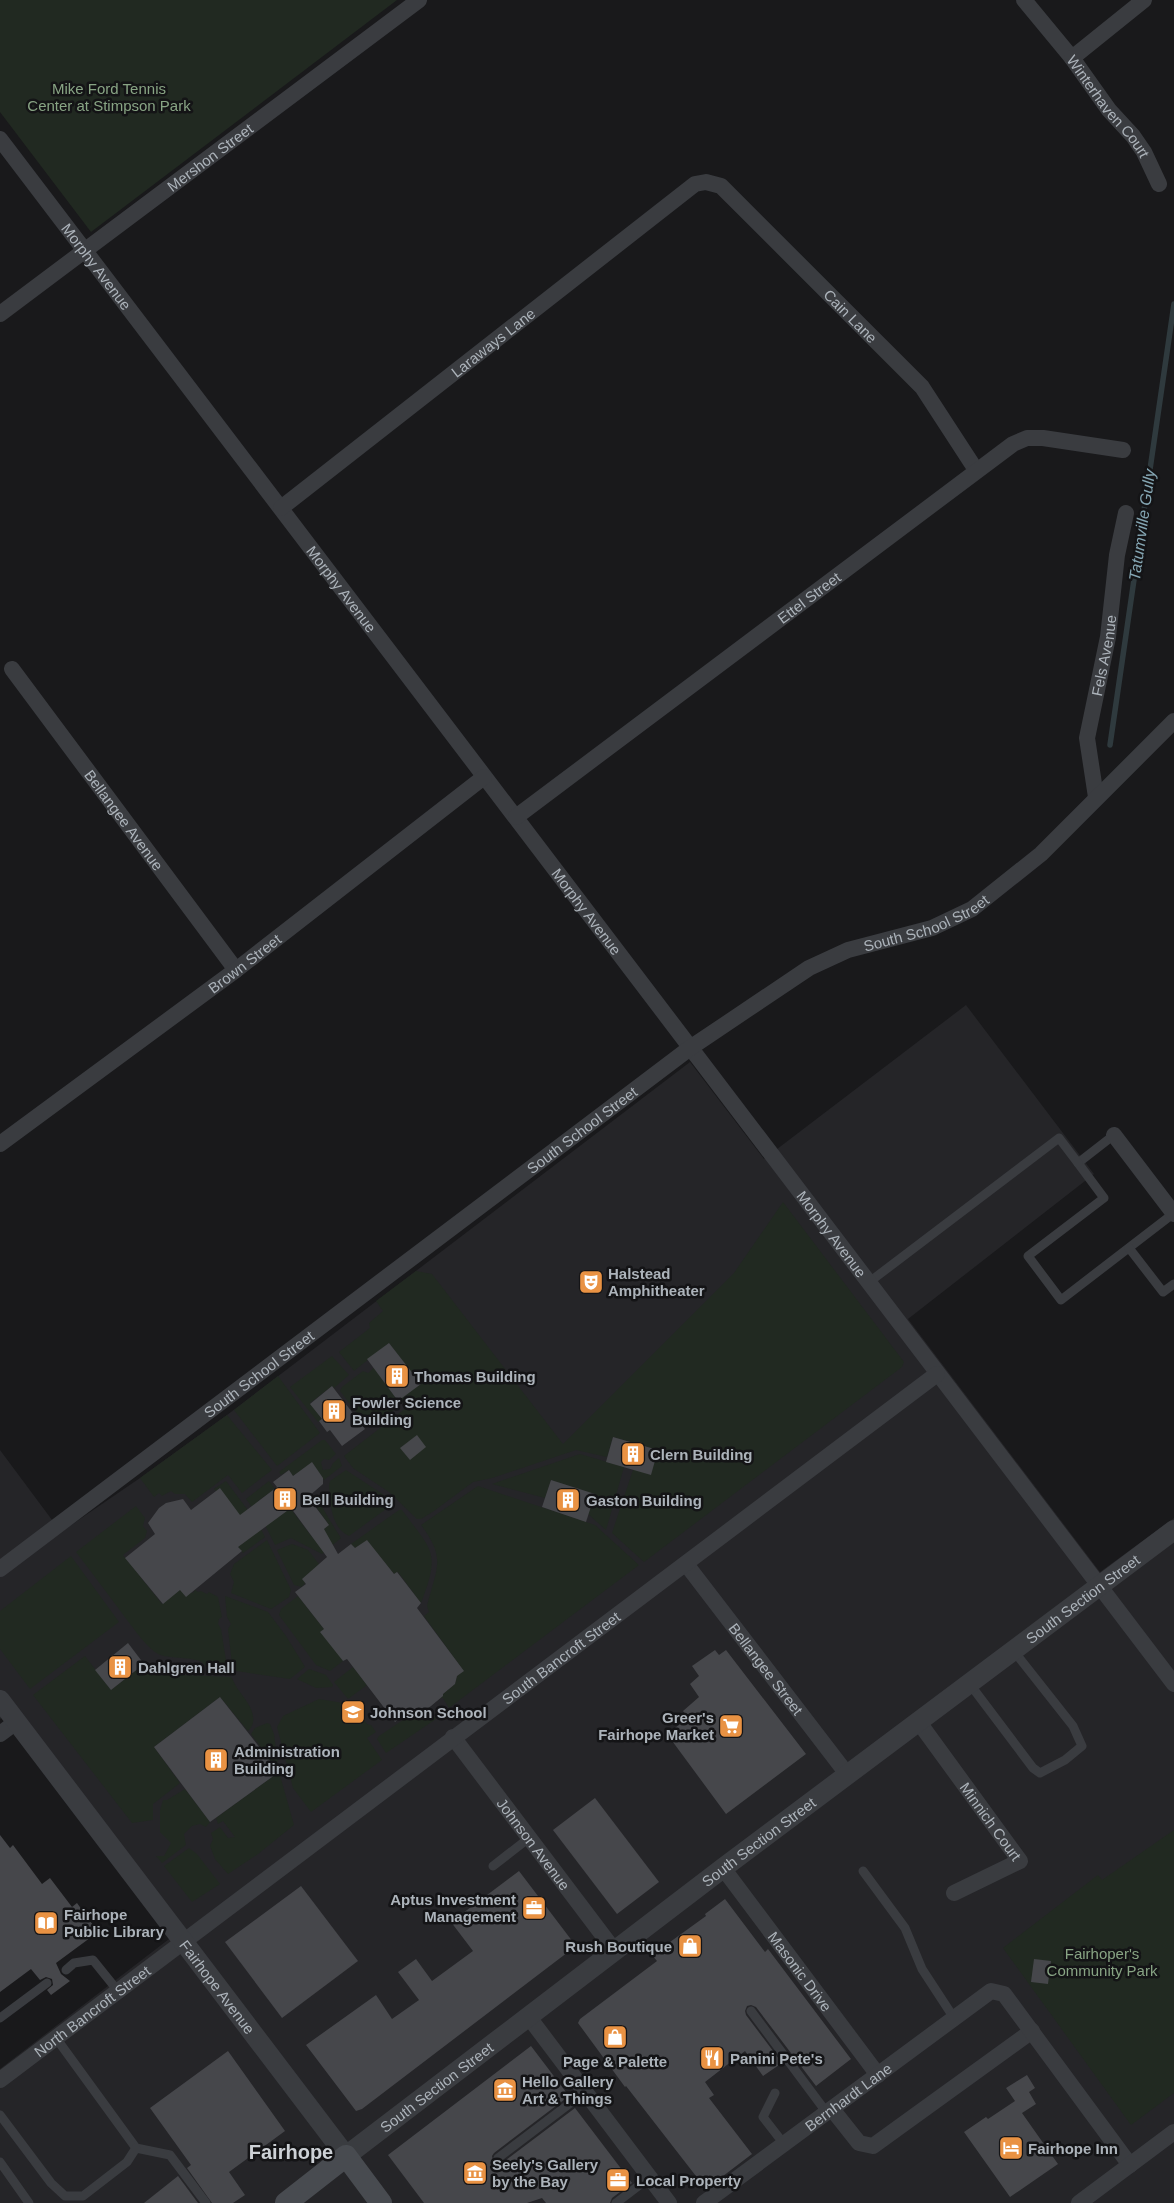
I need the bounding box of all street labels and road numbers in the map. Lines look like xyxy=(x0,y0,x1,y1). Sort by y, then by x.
street label: Winterhaven Court xyxy=(1064,52,1154,161)
street label: Mershon Street xyxy=(164,119,256,194)
street label: Morphy Avenue xyxy=(59,220,135,313)
street label: Cain Lane xyxy=(821,286,881,346)
street label: Laraways Lane xyxy=(448,304,538,380)
street label: Morphy Avenue xyxy=(304,542,380,635)
street label: Ettel Street xyxy=(774,568,844,626)
street label: Fels Avenue xyxy=(1087,614,1119,697)
street label: Bellangee Avenue xyxy=(81,766,167,873)
street label: Morphy Avenue xyxy=(549,865,625,958)
street label: South School Street xyxy=(862,890,993,954)
street label: Brown Street xyxy=(205,930,285,996)
street label: South School Street xyxy=(523,1082,641,1177)
street label: Morphy Avenue xyxy=(794,1187,870,1280)
street label: South School Street xyxy=(200,1326,318,1421)
street label: South Section Street xyxy=(1022,1550,1143,1647)
street label: South Bancroft Street xyxy=(498,1607,624,1708)
street label: Bellangee Street xyxy=(726,1620,807,1719)
street label: Minnich Court xyxy=(957,1779,1026,1864)
street label: South Section Street xyxy=(698,1793,819,1890)
street label: Johnson Avenue xyxy=(494,1795,574,1893)
street label: Masonic Drive xyxy=(765,1928,836,2014)
street label: Fairhope Avenue xyxy=(177,1937,259,2037)
street label: North Bancroft Street xyxy=(30,1961,154,2060)
street label: South Section Street xyxy=(376,2038,497,2136)
street label: Bernhardt Lane xyxy=(801,2059,895,2134)

